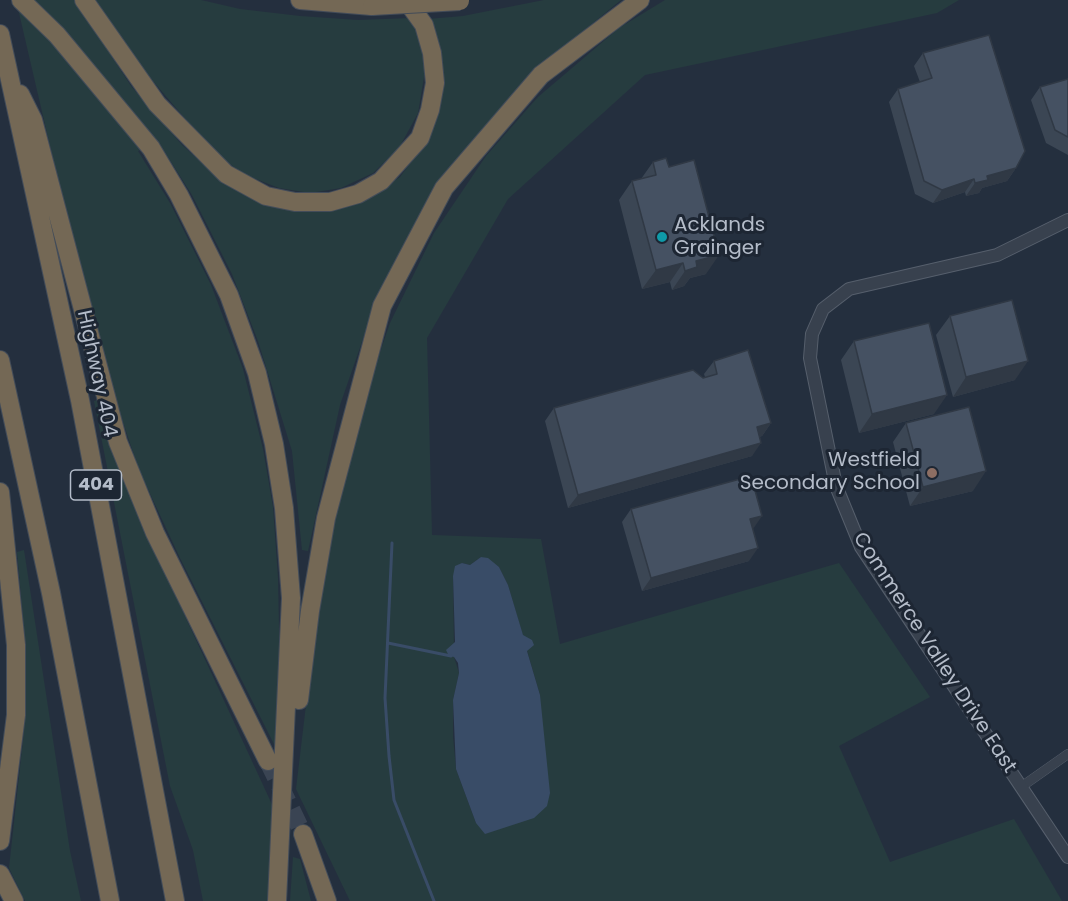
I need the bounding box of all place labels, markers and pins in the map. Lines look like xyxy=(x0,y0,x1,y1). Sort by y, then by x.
place label: Acklands Grainger xyxy=(674,214,765,261)
marker: Acklands Grainger xyxy=(655,230,669,244)
place label: Westfield Secondary School xyxy=(740,449,920,496)
marker: Westfield Secondary School xyxy=(925,466,939,480)

